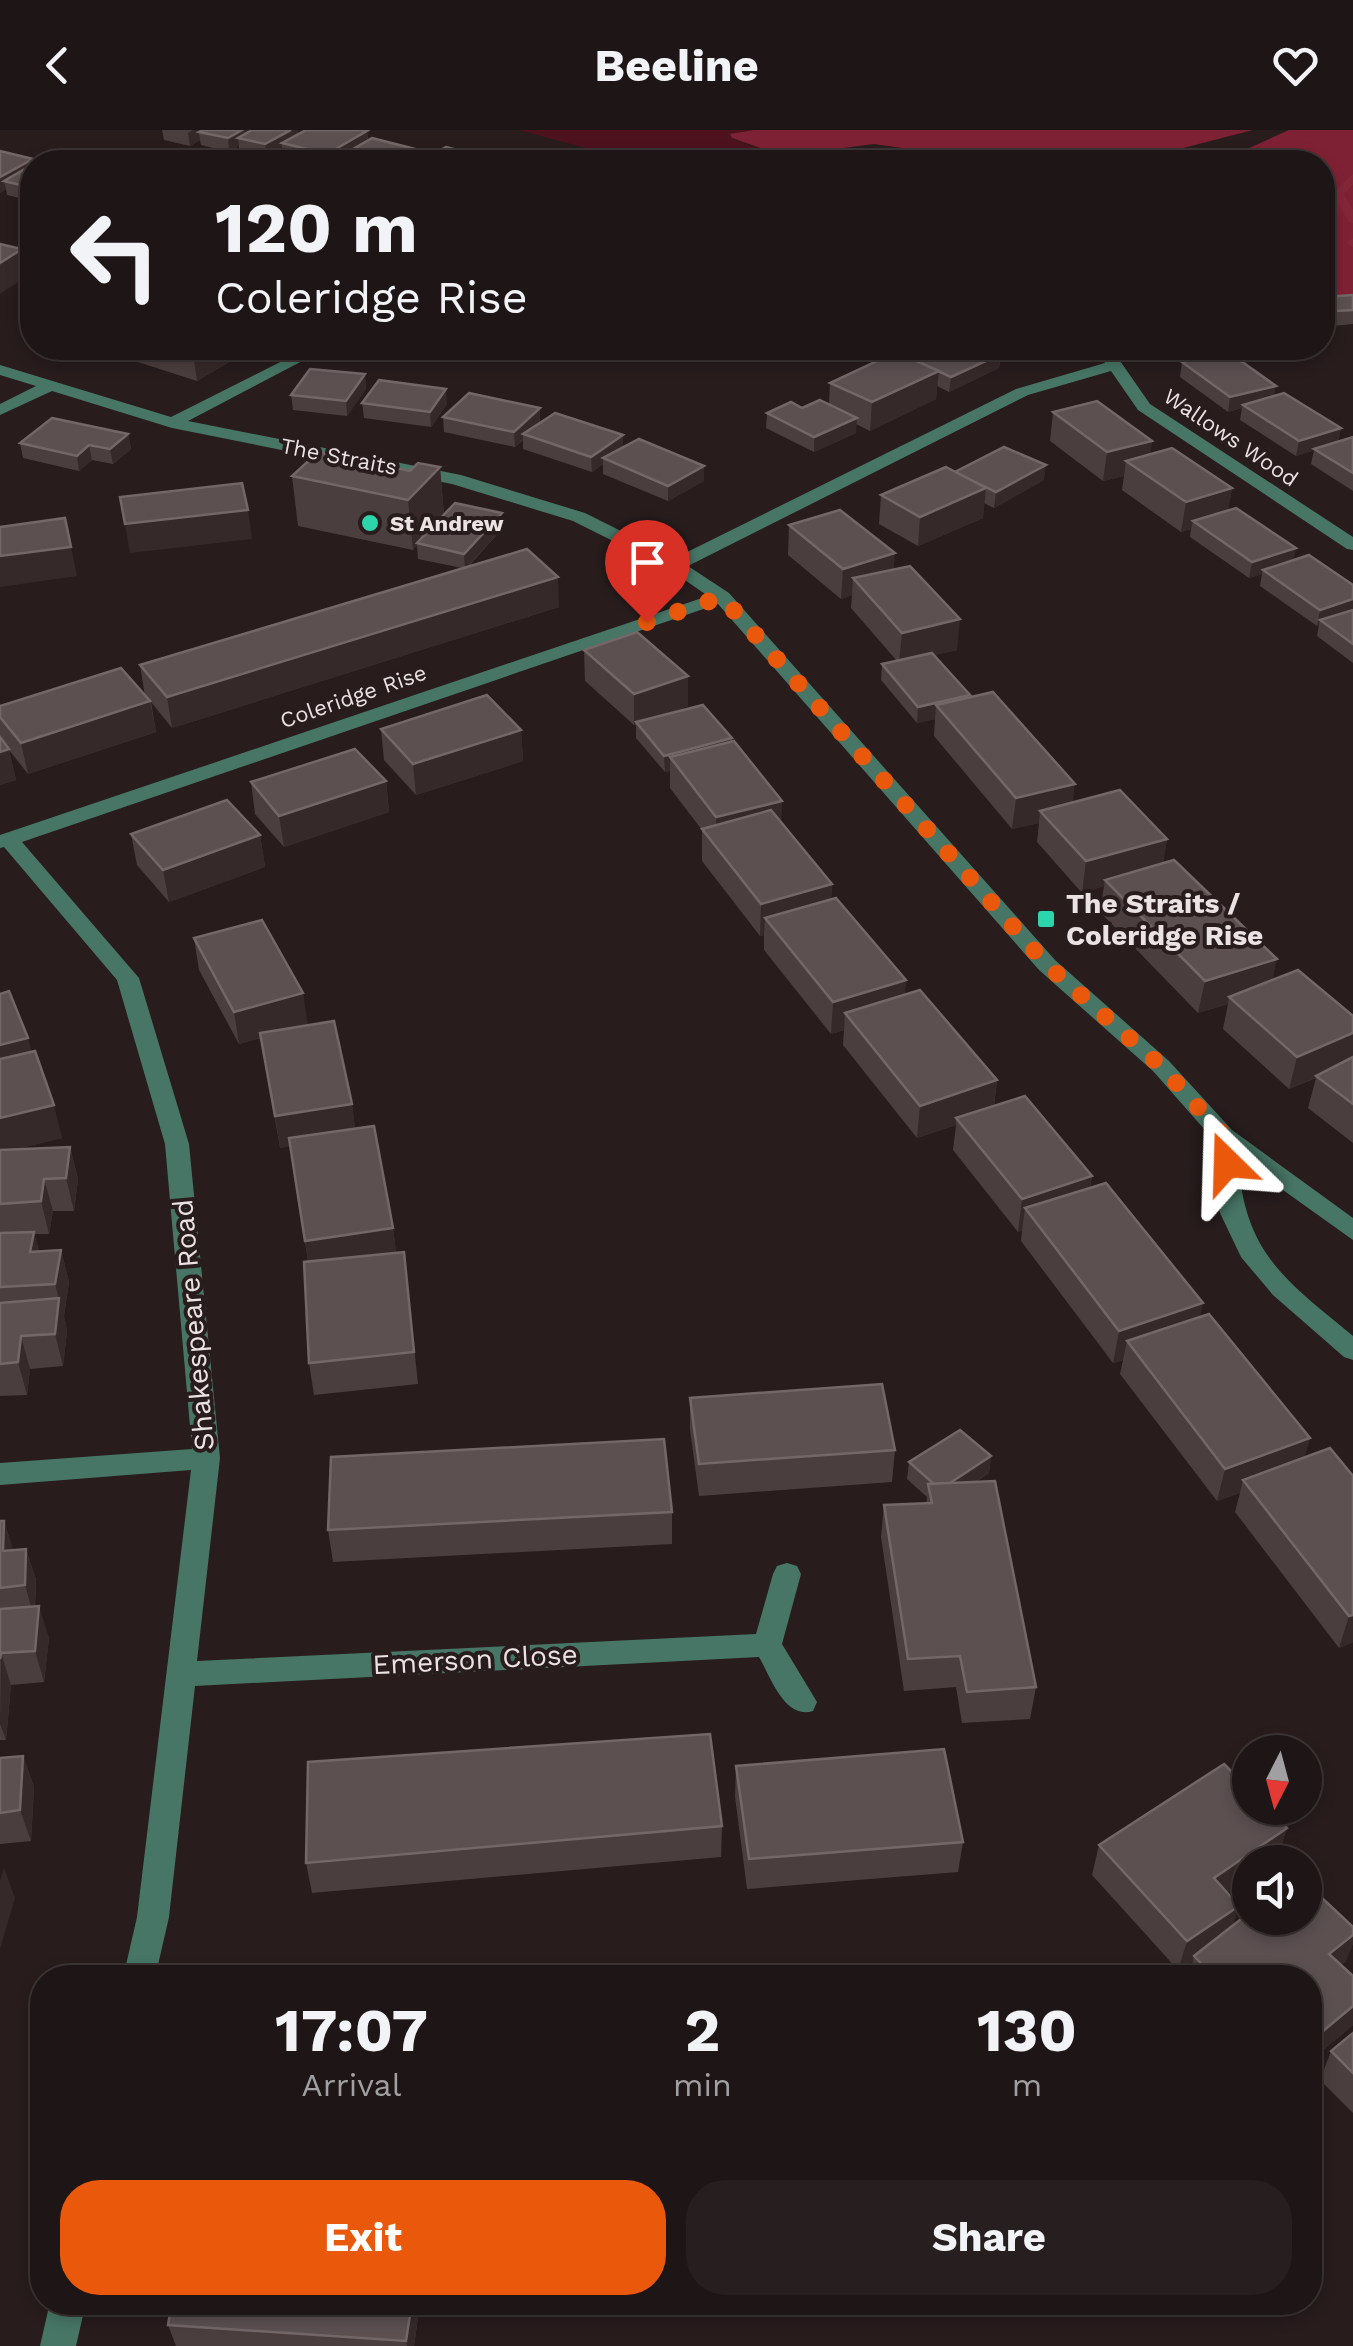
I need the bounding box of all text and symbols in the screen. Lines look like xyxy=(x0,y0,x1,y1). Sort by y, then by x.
icon: back xyxy=(30,38,85,93)
icon: heart xyxy=(1268,38,1323,93)
text: Beeline xyxy=(594,39,759,92)
text: 120 m xyxy=(215,187,418,269)
icon: left xyxy=(50,190,180,320)
text: Coleridge Rise xyxy=(215,271,528,324)
street label: Wallows Wood xyxy=(1159,383,1303,491)
street label: The Straits xyxy=(279,433,399,480)
place label: St Andrew xyxy=(390,511,504,536)
marker: St Andrew xyxy=(359,512,381,534)
pin xyxy=(605,520,690,623)
icon: arrive xyxy=(620,535,675,590)
street label: Coleridge Rise xyxy=(277,660,430,733)
place label: The Straits / Coleridge Rise xyxy=(1066,887,1263,952)
marker: The Straits / Coleridge Rise xyxy=(1035,908,1057,930)
position arrow xyxy=(1175,1111,1279,1215)
street label: Shakespeare Road xyxy=(166,1198,221,1452)
street label: Emerson Close xyxy=(372,1638,578,1681)
north arrow xyxy=(1232,1735,1322,1825)
map controls xyxy=(1232,1735,1322,1935)
button: sound xyxy=(1232,1845,1322,1935)
text: 17:07 xyxy=(275,1995,428,2066)
text: 2 xyxy=(685,1995,720,2066)
text: 130 xyxy=(977,1995,1077,2066)
text: Arrival xyxy=(302,2066,401,2104)
text: min xyxy=(673,2066,732,2104)
text: m xyxy=(1012,2066,1042,2104)
button: Exit xyxy=(60,2180,666,2295)
button: Share xyxy=(686,2180,1292,2295)

